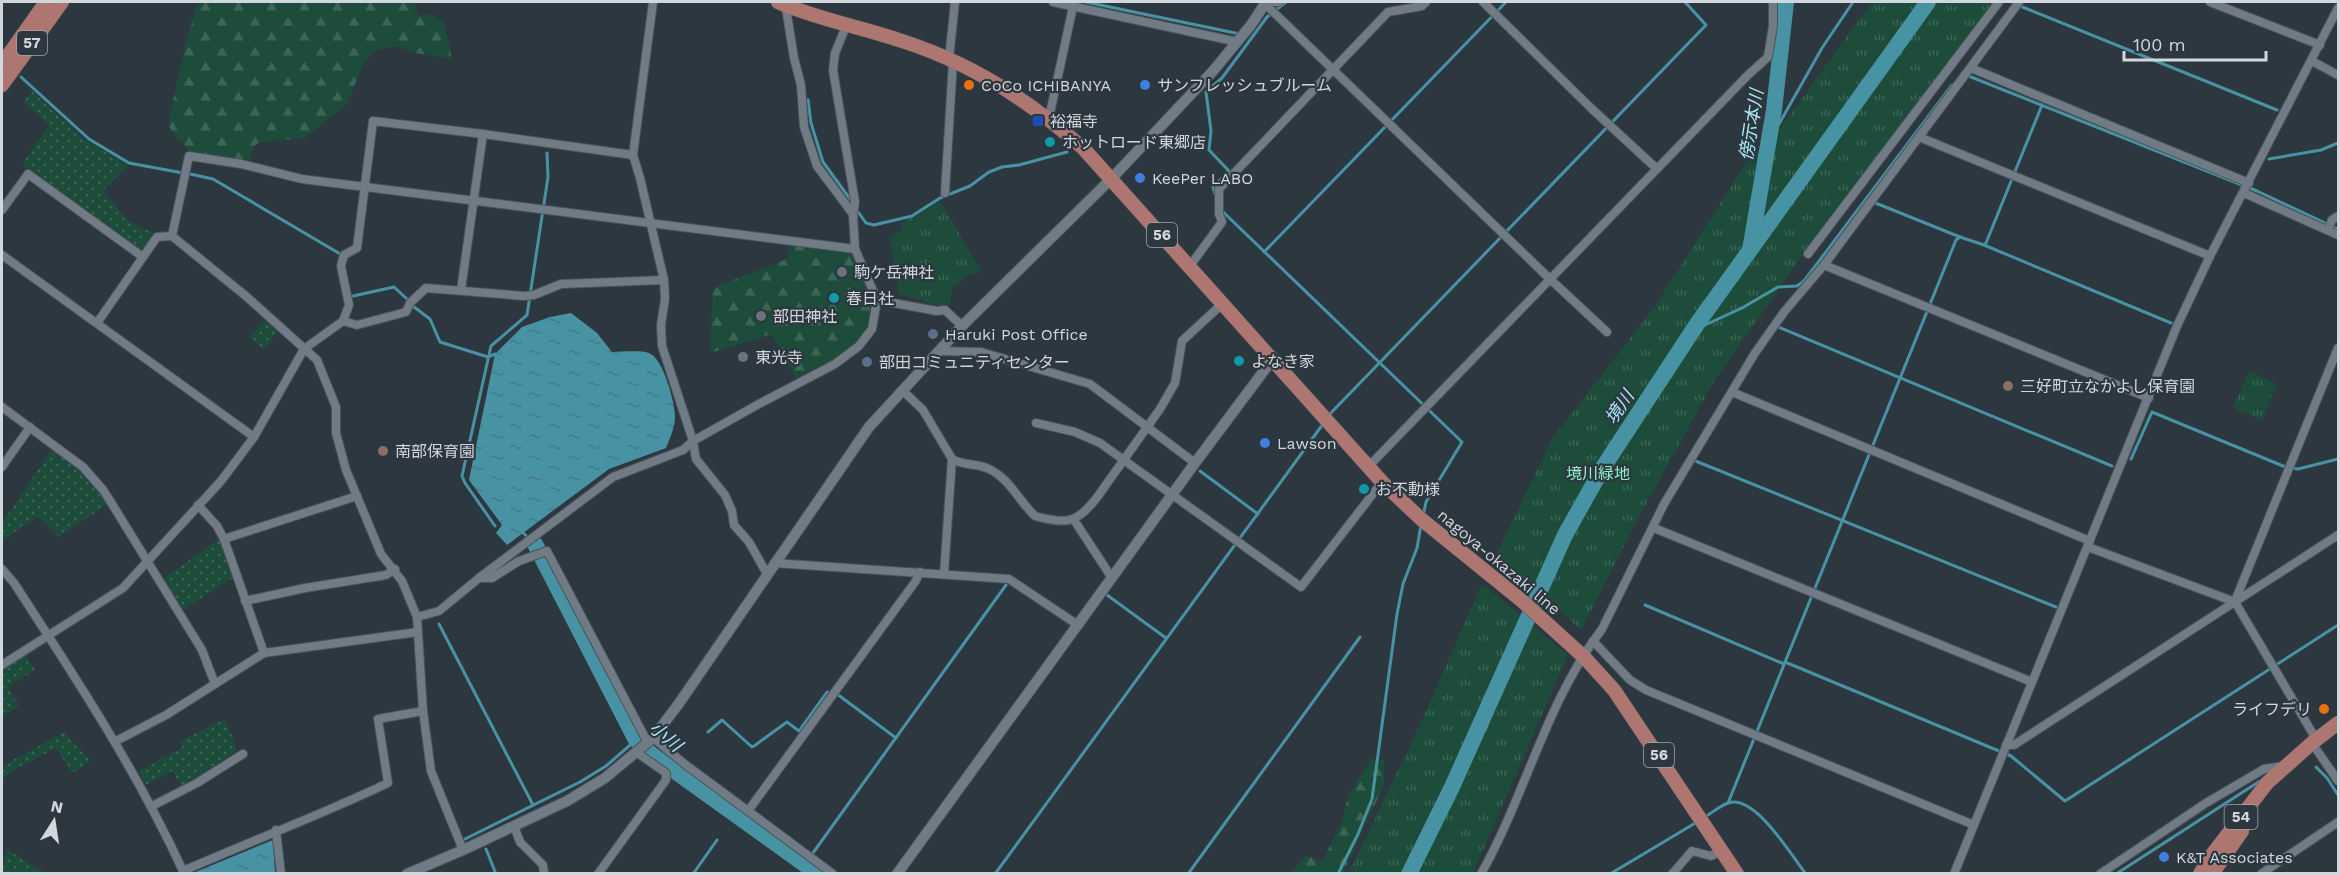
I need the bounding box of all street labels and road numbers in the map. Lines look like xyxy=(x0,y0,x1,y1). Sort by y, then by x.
road number: 57 xyxy=(17,31,47,55)
road number: 56 xyxy=(1147,223,1177,247)
street label: nagoya-okazaki line xyxy=(1434,505,1564,619)
road number: 56 xyxy=(1644,743,1674,767)
road number: 54 xyxy=(2224,805,2258,829)

